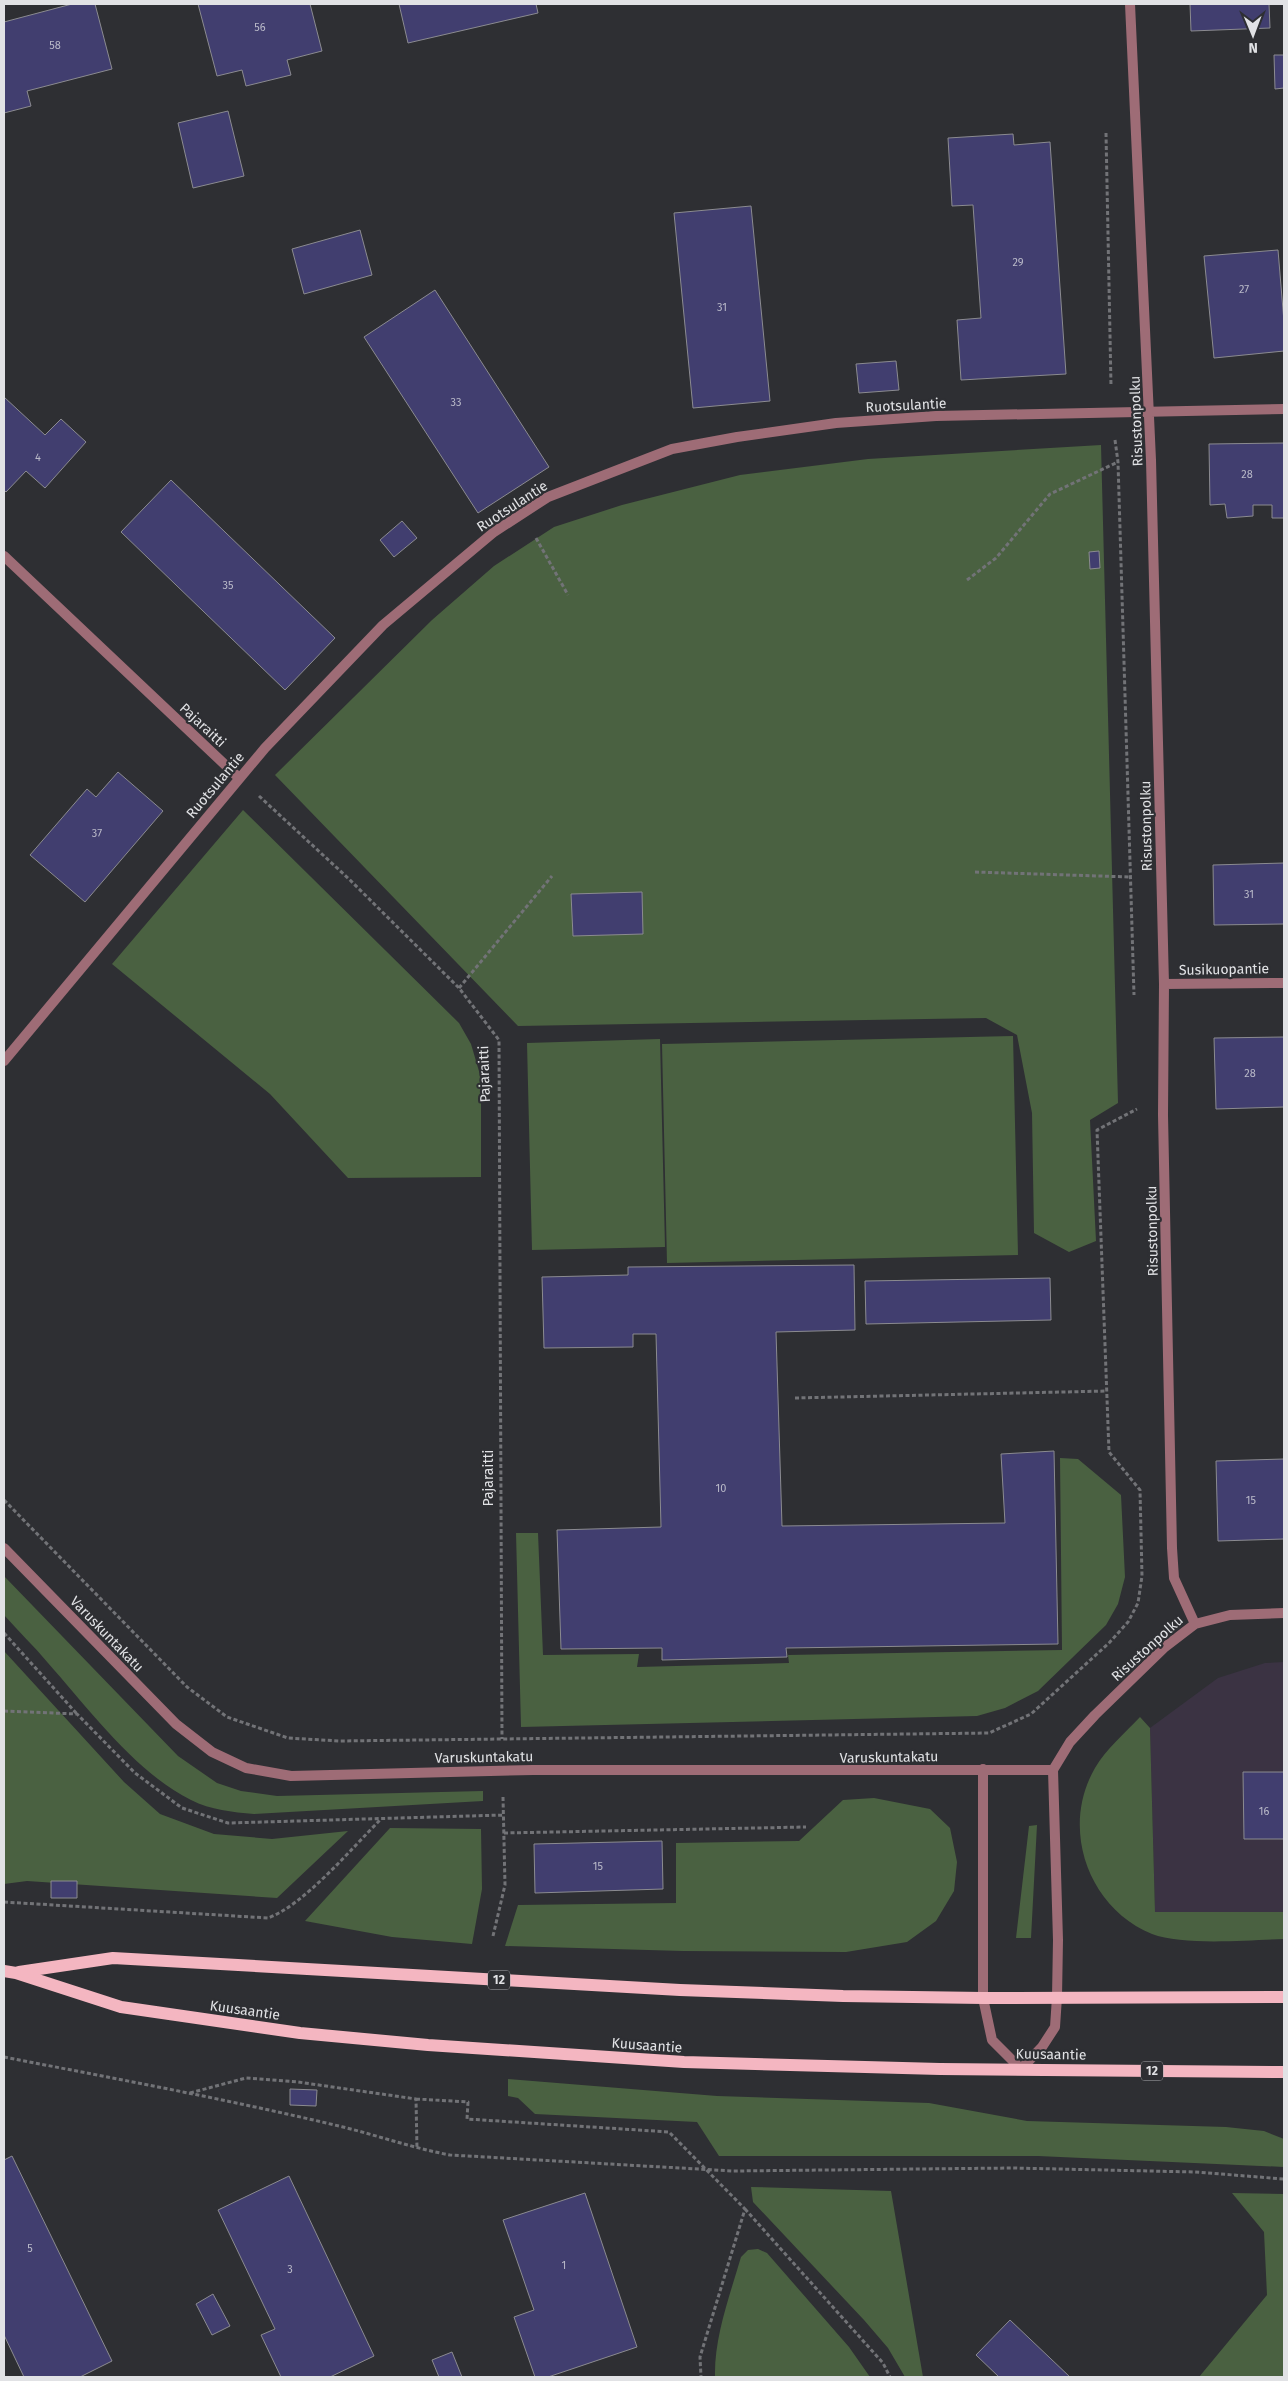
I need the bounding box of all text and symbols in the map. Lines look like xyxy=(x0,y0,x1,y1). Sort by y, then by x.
north arrow xyxy=(1228,10,1278,60)
house number: 56 xyxy=(254,21,266,34)
house number: 58 xyxy=(49,39,61,52)
text: N xyxy=(1248,39,1258,56)
house number: 29 xyxy=(1012,256,1024,269)
house number: 27 xyxy=(1239,283,1249,296)
house number: 31 xyxy=(717,301,727,314)
street label: Risustonpolku xyxy=(1126,375,1147,467)
street label: Ruotsulantie xyxy=(865,395,947,416)
house number: 33 xyxy=(451,396,461,409)
house number: 4 xyxy=(35,451,41,464)
house number: 28 xyxy=(1241,468,1253,481)
street label: Ruotsulantie xyxy=(474,477,551,536)
house number: 35 xyxy=(223,579,234,592)
street label: Pajaraitti xyxy=(176,700,229,751)
street label: Ruotsulantie xyxy=(183,749,248,822)
street label: Risustonpolku xyxy=(1137,781,1156,871)
house number: 37 xyxy=(92,827,102,840)
house number: 31 xyxy=(1244,888,1254,901)
street label: Susikuopantie xyxy=(1179,960,1269,979)
street label: Pajaraitti xyxy=(475,1045,494,1103)
house number: 28 xyxy=(1244,1067,1256,1080)
street label: Risustonpolku xyxy=(1143,1186,1162,1276)
street label: Pajaraitti xyxy=(480,1450,497,1506)
house number: 10 xyxy=(716,1482,726,1495)
house number: 15 xyxy=(1246,1494,1257,1507)
street label: Varuskuntakatu xyxy=(66,1593,147,1676)
street label: Risustonpolku xyxy=(1108,1612,1187,1685)
street label: Varuskuntakatu xyxy=(435,1748,534,1767)
street label: Varuskuntakatu xyxy=(840,1748,939,1767)
house number: 16 xyxy=(1259,1805,1269,1818)
house number: 15 xyxy=(593,1860,604,1873)
road number: 12 xyxy=(488,1970,510,1990)
street label: Kuusaantie xyxy=(209,1997,281,2024)
street label: Kuusaantie xyxy=(611,2035,683,2056)
street label: Kuusaantie xyxy=(1015,2045,1087,2064)
road number: 12 xyxy=(1141,2062,1163,2080)
house number: 5 xyxy=(27,2242,33,2255)
house number: 1 xyxy=(562,2259,566,2272)
house number: 3 xyxy=(287,2263,293,2276)

